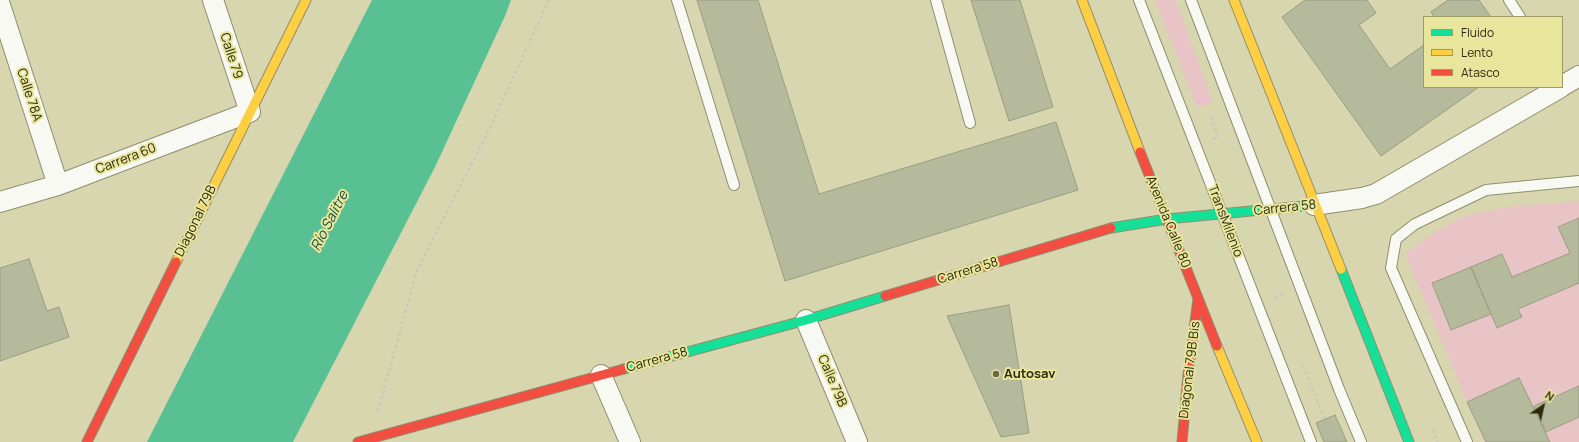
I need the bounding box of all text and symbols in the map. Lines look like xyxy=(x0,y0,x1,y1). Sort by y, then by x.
legend xyxy=(1423,16,1563,88)
text: Fluido xyxy=(1461,24,1494,41)
street label: Calle 79 xyxy=(216,31,246,81)
text: Lento xyxy=(1461,44,1493,61)
text: Atasco xyxy=(1461,64,1500,81)
street label: Calle 78A xyxy=(13,66,45,124)
street label: Carrera 60 xyxy=(94,140,158,178)
street label: Avenida Calle 80 xyxy=(1142,174,1194,270)
street label: Diagonal 79B xyxy=(172,183,220,259)
street label: TransMilenio xyxy=(1204,183,1246,259)
water label: Río Salitre xyxy=(308,188,352,254)
street label: Carrera 58 xyxy=(1253,197,1317,219)
street label: Carrera 58 xyxy=(936,254,1000,288)
street label: Diagonal 79B Bis xyxy=(1176,320,1204,420)
street label: Carrera 58 xyxy=(625,344,689,376)
street label: Calle 79B xyxy=(814,352,850,410)
place label: Autosav xyxy=(1004,366,1055,382)
marker: Autosav xyxy=(991,369,1001,379)
north arrow xyxy=(1523,386,1563,426)
text: N xyxy=(1543,387,1557,404)

